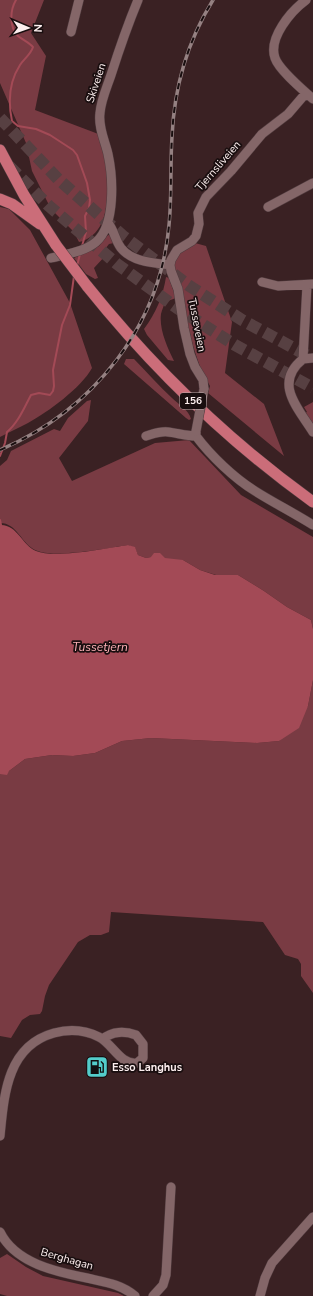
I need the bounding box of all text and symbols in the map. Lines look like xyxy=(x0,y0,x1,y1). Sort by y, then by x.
north arrow xyxy=(8,8,48,48)
text: N xyxy=(30,24,45,33)
street label: Skiveien xyxy=(83,61,109,105)
street label: Tjernsliveien xyxy=(192,138,244,194)
street label: Tusseveien xyxy=(184,297,210,353)
road number: 156 xyxy=(180,393,206,409)
water label: Tussetjern xyxy=(72,639,128,655)
fuel station icon: Esso Langhus xyxy=(84,1054,110,1080)
place label: Esso Langhus xyxy=(112,1060,182,1075)
street label: Berghagan xyxy=(39,1244,95,1274)

